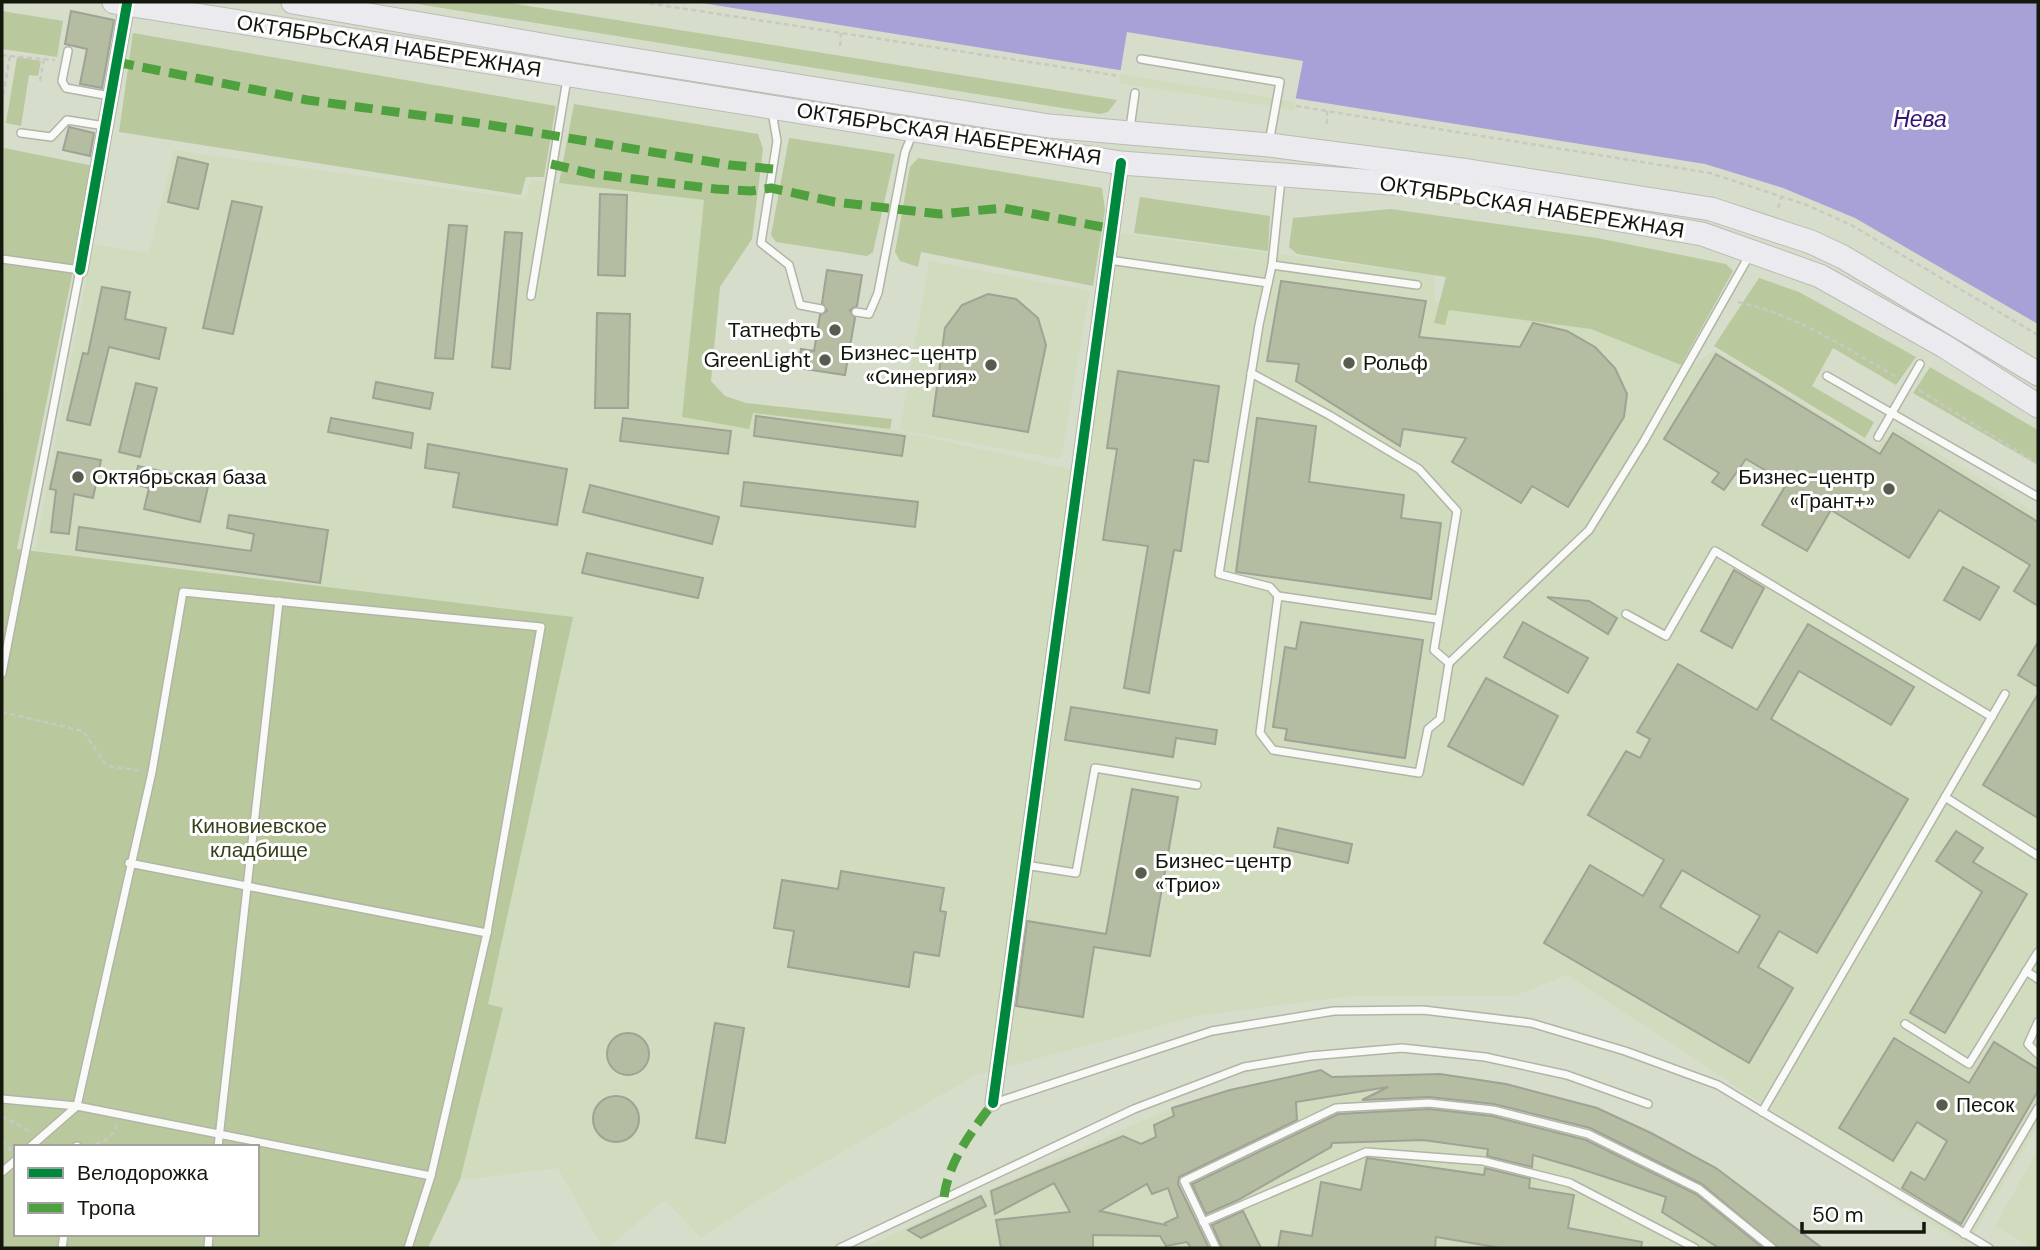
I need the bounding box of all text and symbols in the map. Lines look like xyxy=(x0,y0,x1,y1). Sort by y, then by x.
street label: ОКТЯБРЬСКАЯ НАБЕРЕЖНАЯ xyxy=(235,8,543,84)
street label: ОКТЯБРЬСКАЯ НАБЕРЕЖНАЯ xyxy=(795,96,1103,172)
water label: Нева xyxy=(1893,104,1947,134)
street label: ОКТЯБРЬСКАЯ НАБЕРЕЖНАЯ xyxy=(1378,169,1686,245)
place label: Татнефть xyxy=(728,316,821,344)
marker: Татнефть xyxy=(827,322,843,338)
place label: Бизнес-центр «Синергия» xyxy=(840,339,977,391)
place label: GreenLight xyxy=(704,346,811,374)
place label: Рольф xyxy=(1363,349,1428,377)
marker: GreenLight xyxy=(817,352,833,368)
marker: Рольф xyxy=(1341,355,1357,371)
marker: Бизнес-центр «Синергия» xyxy=(983,357,999,373)
place label: Октябрьская база xyxy=(92,463,267,491)
place label: Бизнес-центр «Грант+» xyxy=(1738,463,1875,515)
marker: Октябрьская база xyxy=(70,469,86,485)
marker: Бизнес-центр «Грант+» xyxy=(1881,481,1897,497)
park label: Киновиевское кладбище xyxy=(191,812,327,864)
place label: Бизнес-центр «Трио» xyxy=(1155,847,1292,899)
marker: Бизнес-центр «Трио» xyxy=(1133,865,1149,881)
place label: Песок xyxy=(1956,1091,2015,1119)
marker: Песок xyxy=(1934,1097,1950,1113)
legend xyxy=(14,1145,259,1236)
text: Велодорожка xyxy=(77,1159,208,1187)
scale bar xyxy=(1802,1190,1924,1234)
text: Тропа xyxy=(77,1194,135,1222)
text: 50 m xyxy=(1812,1201,1863,1229)

